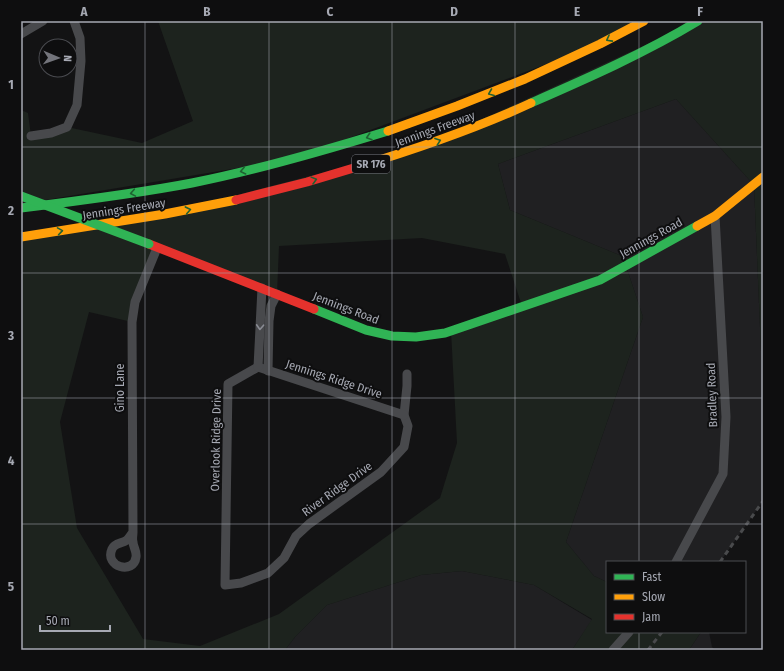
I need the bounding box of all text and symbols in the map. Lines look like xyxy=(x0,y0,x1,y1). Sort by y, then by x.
text: A xyxy=(79,4,88,19)
text: B xyxy=(203,4,211,19)
text: C xyxy=(327,4,334,19)
text: D xyxy=(450,4,458,19)
text: E xyxy=(574,4,580,19)
text: F xyxy=(697,4,703,19)
one-way arrow xyxy=(606,34,613,42)
north arrow xyxy=(38,38,78,78)
text: N xyxy=(61,55,74,62)
text: 1 xyxy=(8,77,14,92)
one-way arrow xyxy=(487,88,494,96)
street label: Jennings Freeway xyxy=(393,108,477,150)
one-way arrow xyxy=(365,132,372,141)
one-way arrow xyxy=(435,137,442,145)
road number: SR 176 xyxy=(352,155,390,173)
one-way arrow xyxy=(240,167,247,175)
one-way arrow xyxy=(311,176,318,185)
one-way arrow xyxy=(130,188,136,197)
street label: Jennings Freeway xyxy=(81,195,167,222)
text: 2 xyxy=(7,203,14,218)
one-way arrow xyxy=(185,206,191,214)
street label: Jennings Road xyxy=(617,215,685,261)
one-way arrow xyxy=(56,227,63,236)
street label: Jennings Road xyxy=(311,289,381,327)
one-way arrow xyxy=(255,324,264,330)
text: 3 xyxy=(7,328,14,343)
street label: Jennings Ridge Drive xyxy=(284,357,384,401)
street label: Bradley Road xyxy=(704,362,720,428)
street label: Gino Lane xyxy=(113,364,127,412)
street label: Overlook Ridge Drive xyxy=(208,388,224,491)
text: 4 xyxy=(8,453,15,468)
street label: River Ridge Drive xyxy=(299,459,375,519)
legend xyxy=(606,561,746,633)
text: Fast xyxy=(642,570,661,584)
text: 5 xyxy=(8,579,14,594)
text: Slow xyxy=(642,590,665,604)
scale bar xyxy=(40,607,110,633)
text: Jam xyxy=(642,610,660,624)
text: 50 m xyxy=(46,614,70,628)

